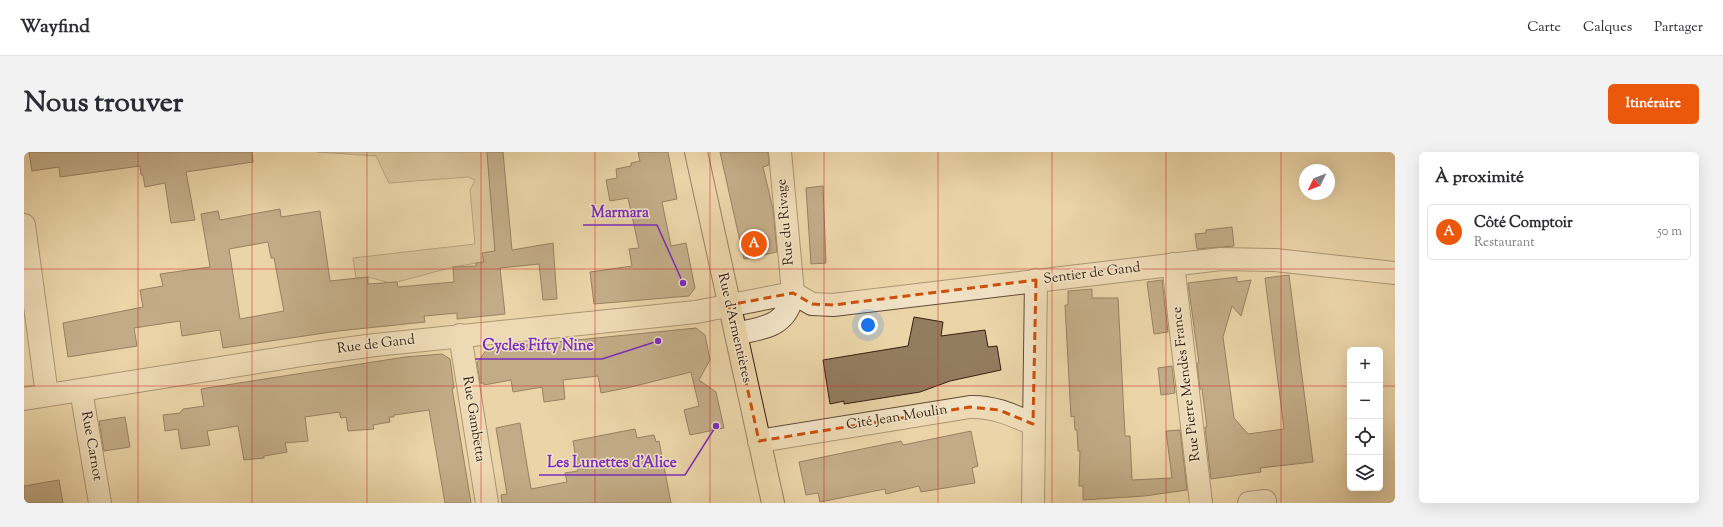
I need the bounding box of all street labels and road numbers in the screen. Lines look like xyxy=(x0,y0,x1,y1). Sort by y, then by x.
street label: Rue du Rivage xyxy=(772,178,800,266)
street label: Sentier de Gand xyxy=(1042,258,1142,290)
street label: Rue d'Armentières xyxy=(712,271,756,385)
street label: Rue Pierre Mendès France xyxy=(1168,306,1206,462)
street label: Rue de Gand xyxy=(336,330,416,360)
street label: Rue Gambetta xyxy=(456,375,490,464)
street label: Cité Jean Moulin xyxy=(845,400,949,436)
street label: Rue Carnot xyxy=(75,410,107,483)

